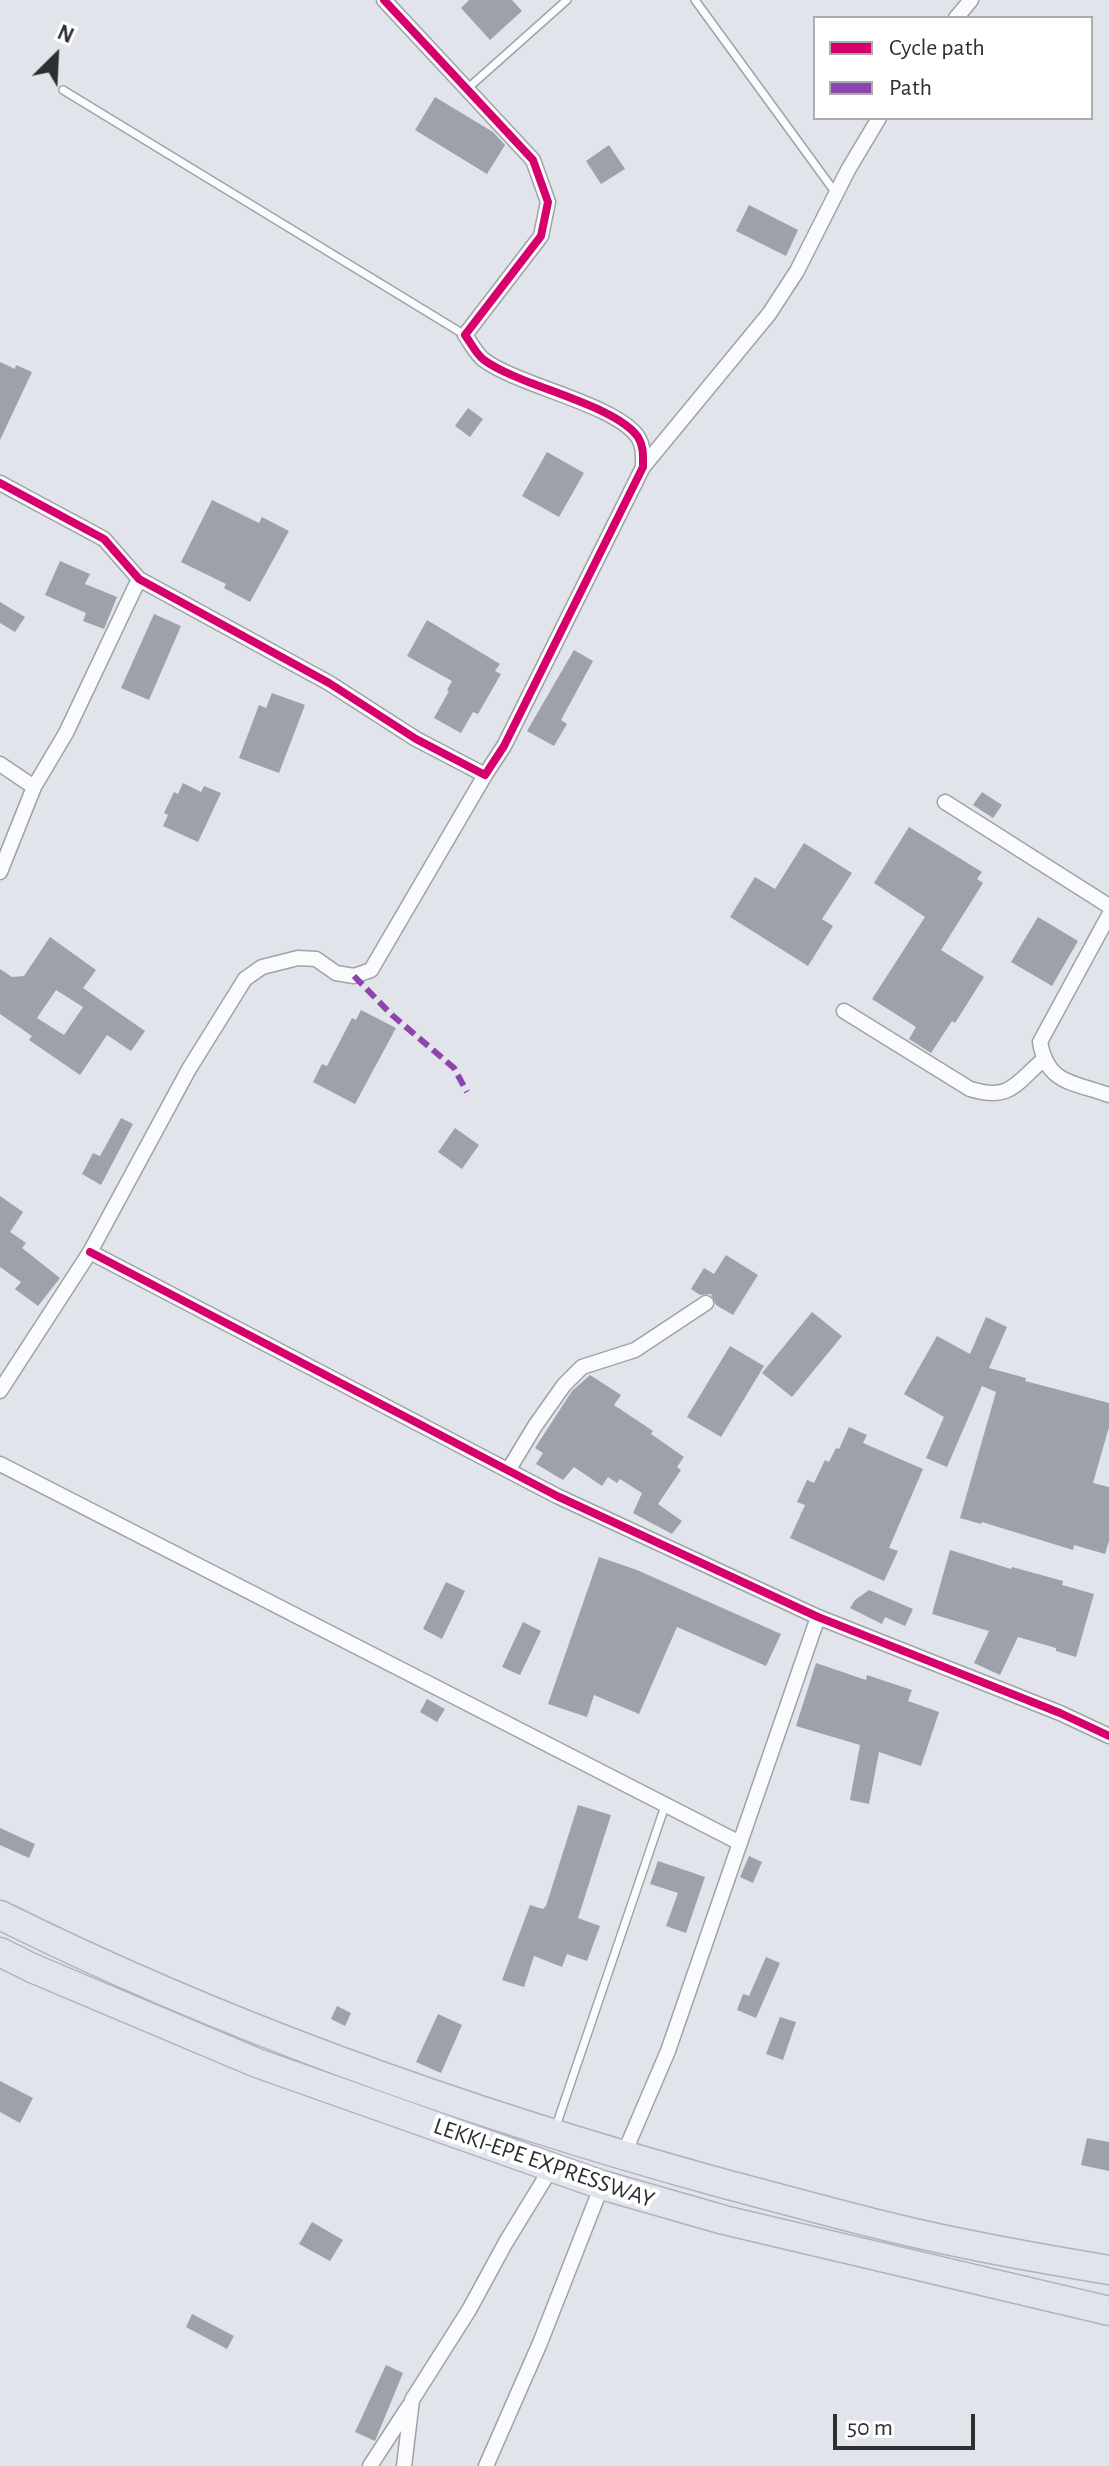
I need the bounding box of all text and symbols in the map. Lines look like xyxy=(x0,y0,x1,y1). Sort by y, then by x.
north arrow xyxy=(16,16,96,96)
legend xyxy=(813,16,1093,120)
text: N xyxy=(54,21,77,47)
text: Cycle path xyxy=(889,36,985,60)
text: Path xyxy=(889,76,932,100)
street label: LEKKI-EPE EXPRESSWAY xyxy=(430,2112,658,2214)
scale bar xyxy=(837,2398,979,2448)
text: 50 m xyxy=(847,2416,893,2440)

